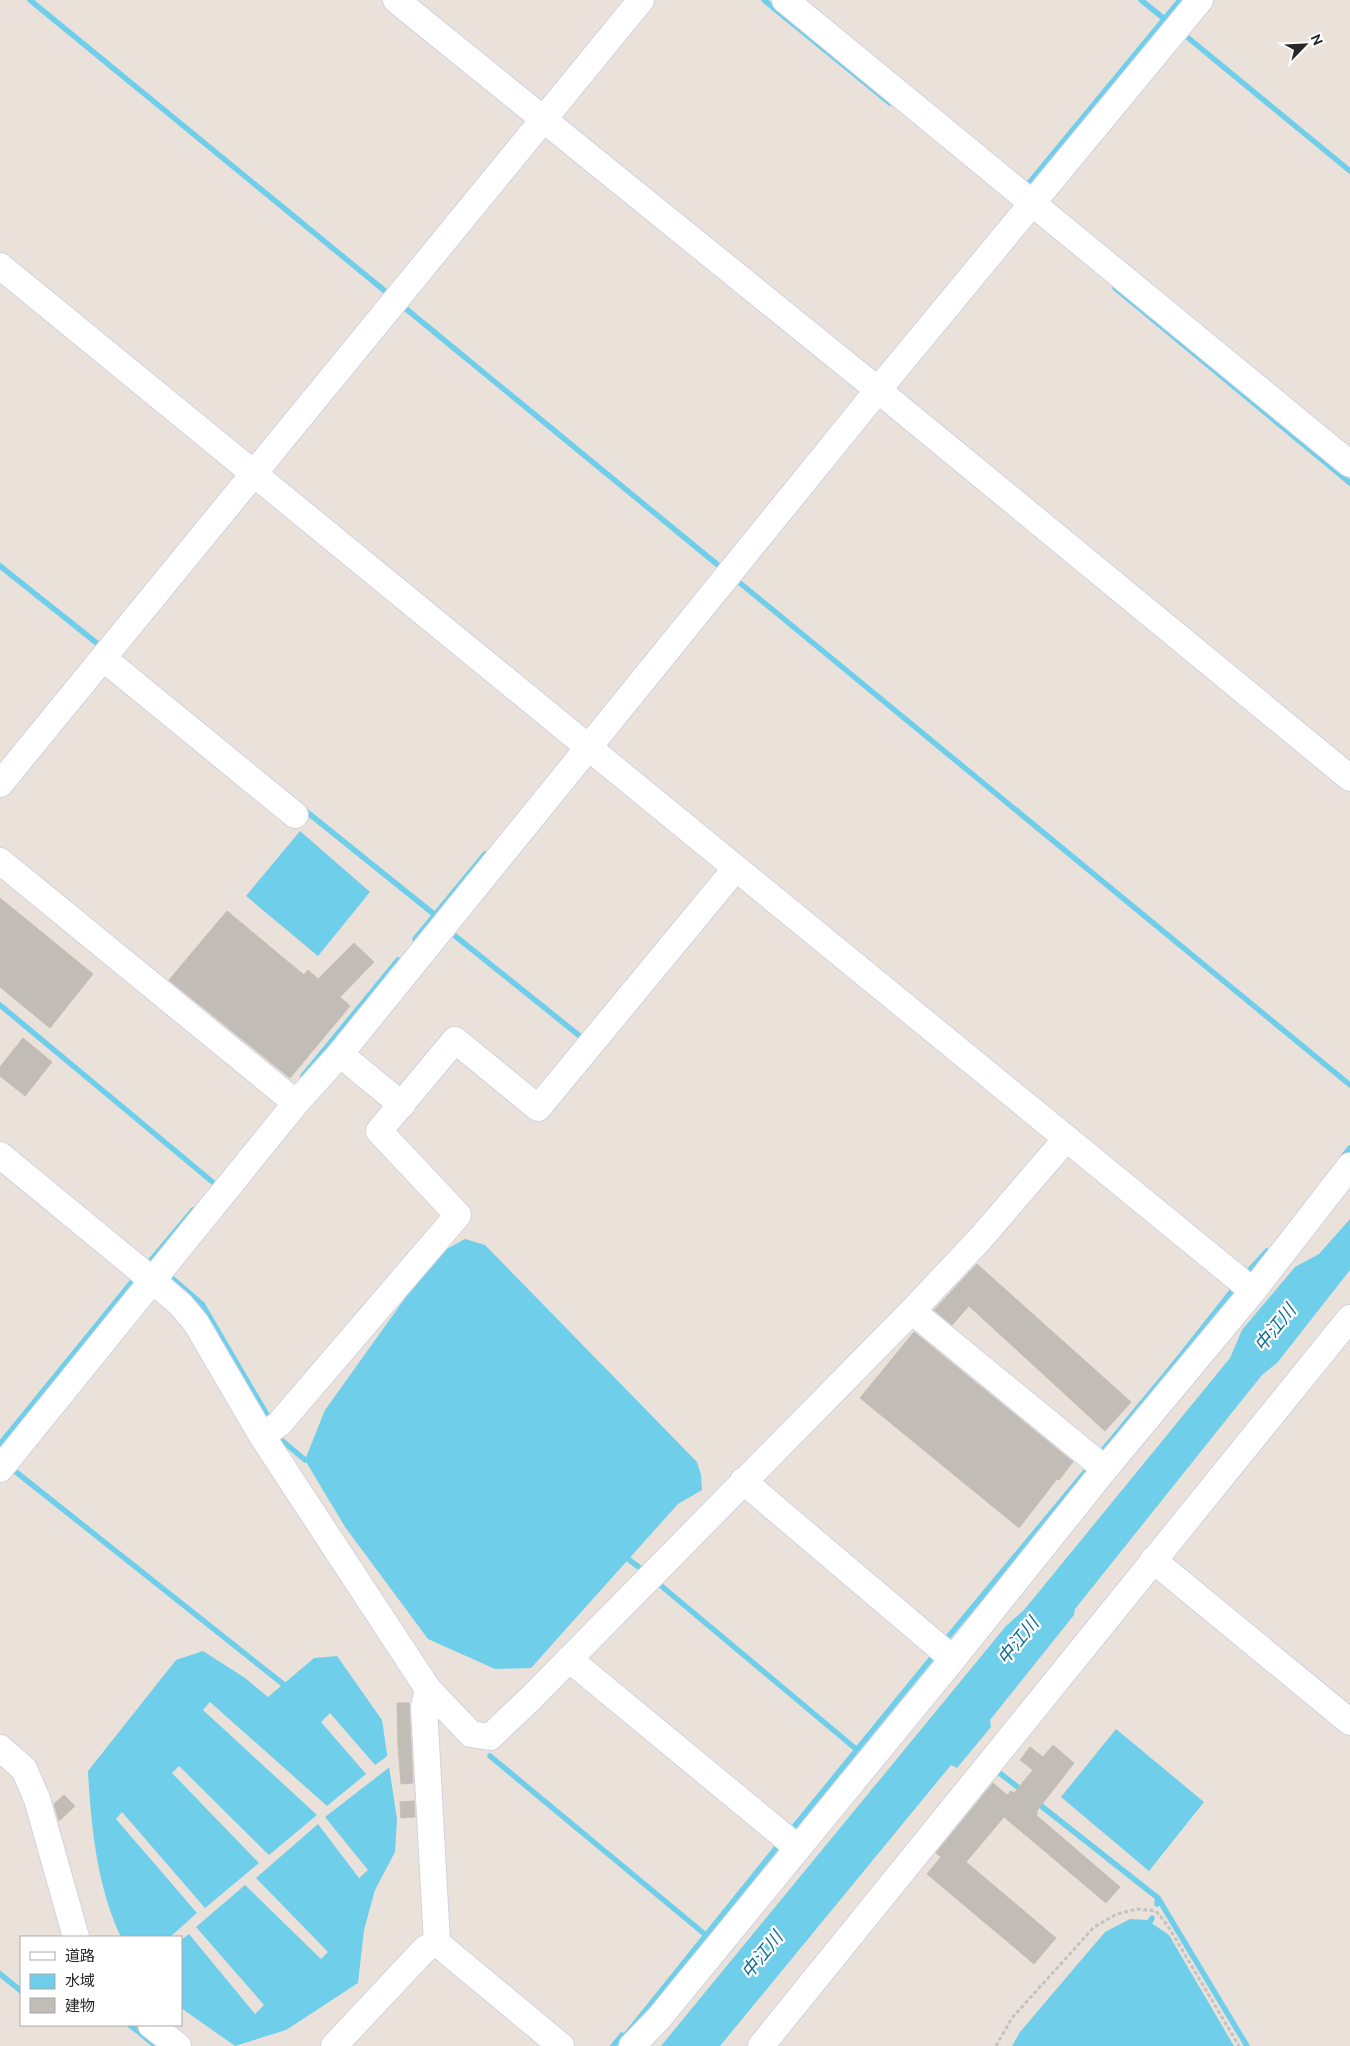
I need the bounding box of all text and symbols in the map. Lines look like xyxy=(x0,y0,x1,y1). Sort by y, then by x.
north arrow xyxy=(1280,20,1330,70)
text: N xyxy=(1307,32,1326,48)
water label: 中江川 xyxy=(1249,1299,1300,1355)
water label: 中江川 xyxy=(992,1612,1043,1668)
water label: 中江川 xyxy=(736,1926,787,1982)
legend xyxy=(20,1936,182,2026)
text: 道路 xyxy=(65,1947,95,1964)
text: 水域 xyxy=(65,1972,95,1989)
text: 建物 xyxy=(65,1997,95,2014)

